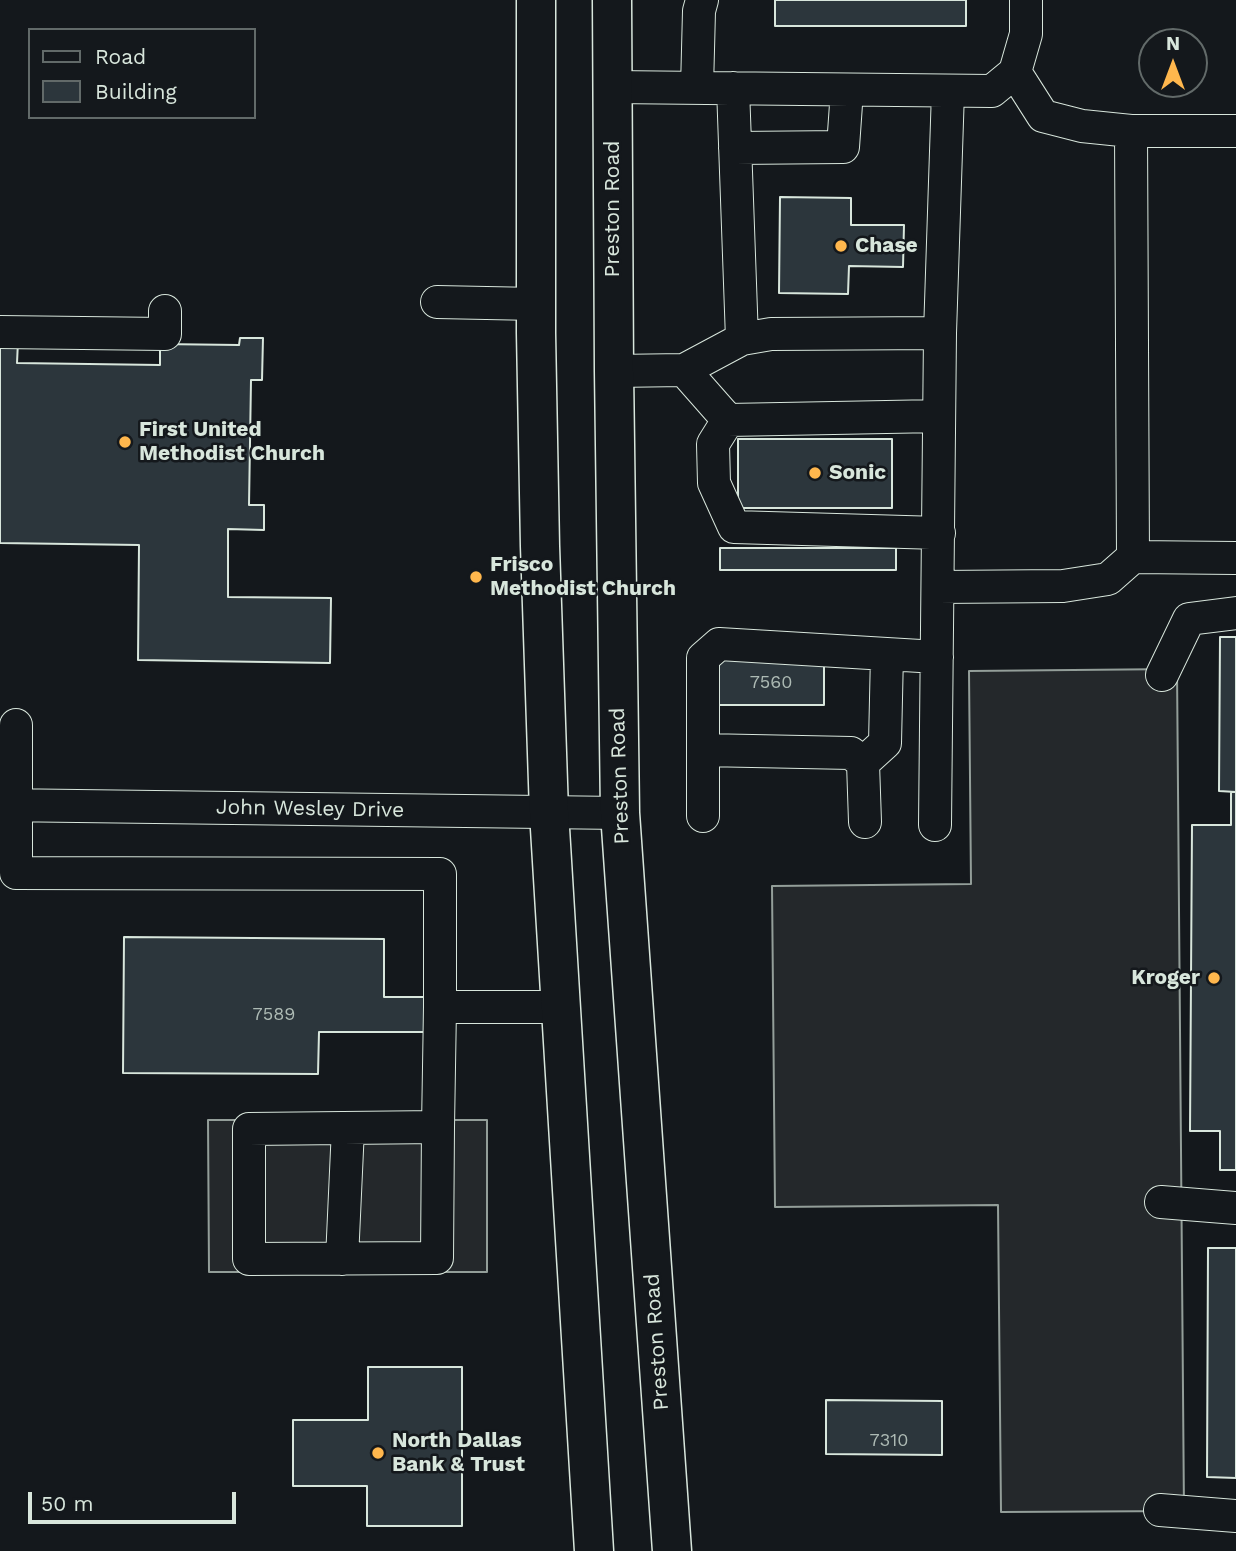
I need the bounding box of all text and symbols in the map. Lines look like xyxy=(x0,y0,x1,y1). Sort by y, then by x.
legend xyxy=(28,28,256,119)
north arrow xyxy=(1138,28,1208,98)
text: N xyxy=(1166,32,1180,55)
text: Road xyxy=(95,44,146,69)
text: Building xyxy=(95,79,177,104)
street label: Preston Road xyxy=(600,140,626,278)
place label: Chase xyxy=(855,233,918,259)
marker: Chase xyxy=(833,238,849,254)
place label: First United Methodist Church xyxy=(139,417,325,467)
marker: First United Methodist Church xyxy=(117,434,133,450)
place label: Sonic xyxy=(829,460,886,486)
marker: Sonic xyxy=(807,465,823,481)
place label: Frisco Methodist Church xyxy=(490,552,676,602)
marker: Frisco Methodist Church xyxy=(468,569,484,585)
house number: 7560 xyxy=(750,672,792,694)
street label: Preston Road xyxy=(605,707,635,845)
street label: John Wesley Drive xyxy=(216,795,404,823)
place label: Kroger xyxy=(1131,965,1200,991)
marker: Kroger xyxy=(1206,970,1222,986)
house number: 7589 xyxy=(253,1004,295,1026)
street label: Preston Road xyxy=(640,1273,674,1411)
place label: North Dallas Bank & Trust xyxy=(392,1428,525,1478)
house number: 7310 xyxy=(870,1430,908,1452)
marker: North Dallas Bank & Trust xyxy=(370,1445,386,1461)
scale bar xyxy=(32,1478,240,1522)
text: 50 m xyxy=(41,1491,93,1516)

